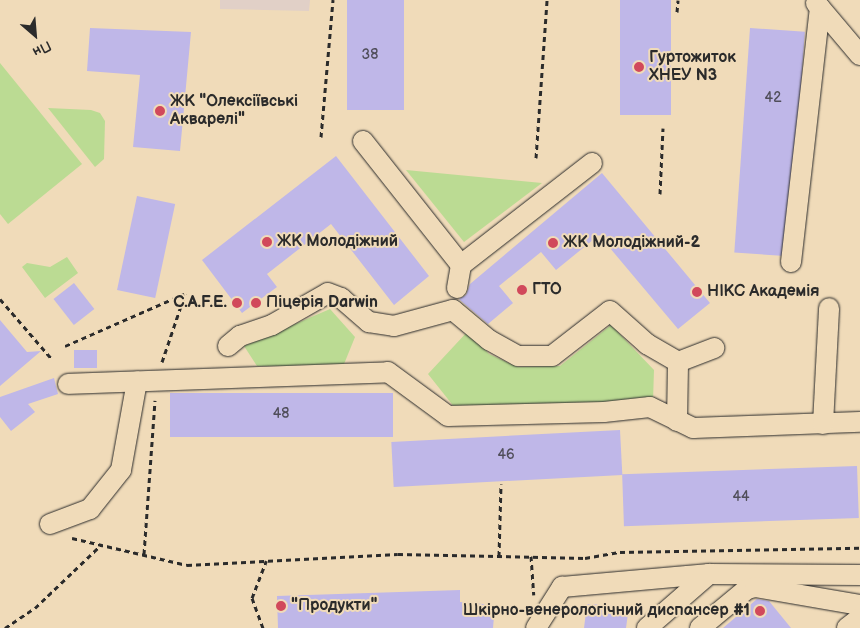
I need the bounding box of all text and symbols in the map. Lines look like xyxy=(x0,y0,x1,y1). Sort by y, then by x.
north arrow xyxy=(10,10,60,60)
text: Пн xyxy=(30,37,54,61)
house number: 38 xyxy=(362,47,378,63)
place label: Гуртожиток ХНЕУ N3 xyxy=(649,48,736,86)
marker: Гуртожиток ХНЕУ N3 xyxy=(633,61,645,73)
house number: 42 xyxy=(765,90,781,106)
place label: ЖК "Олексіївські Акварелі" xyxy=(170,92,298,130)
marker: ЖК "Олексіївські Акварелі" xyxy=(154,105,166,117)
place label: ЖК Молодіжний xyxy=(277,232,398,252)
place label: ЖК Молодіжний-2 xyxy=(563,233,700,253)
marker: ЖК Молодіжний xyxy=(261,236,273,248)
marker: ЖК Молодіжний-2 xyxy=(547,237,559,249)
place label: ГТО xyxy=(532,280,562,300)
place label: НІКС Академія xyxy=(707,282,820,302)
marker: ГТО xyxy=(516,284,528,296)
marker: НІКС Академія xyxy=(691,286,703,298)
place label: C.A.F.E. xyxy=(173,293,227,313)
place label: Піцерія Darwin xyxy=(266,293,378,313)
marker: C.A.F.E. xyxy=(231,297,243,309)
marker: Піцерія Darwin xyxy=(250,297,262,309)
house number: 48 xyxy=(273,406,289,422)
house number: 46 xyxy=(497,447,515,463)
house number: 44 xyxy=(732,489,750,505)
place label: "Продукти" xyxy=(291,596,377,616)
marker: "Продукти" xyxy=(275,600,287,612)
place label: Шкірно-венерологічний диспансер #1 xyxy=(463,601,750,621)
marker: Шкірно-венерологічний диспансер #1 xyxy=(754,605,766,617)

